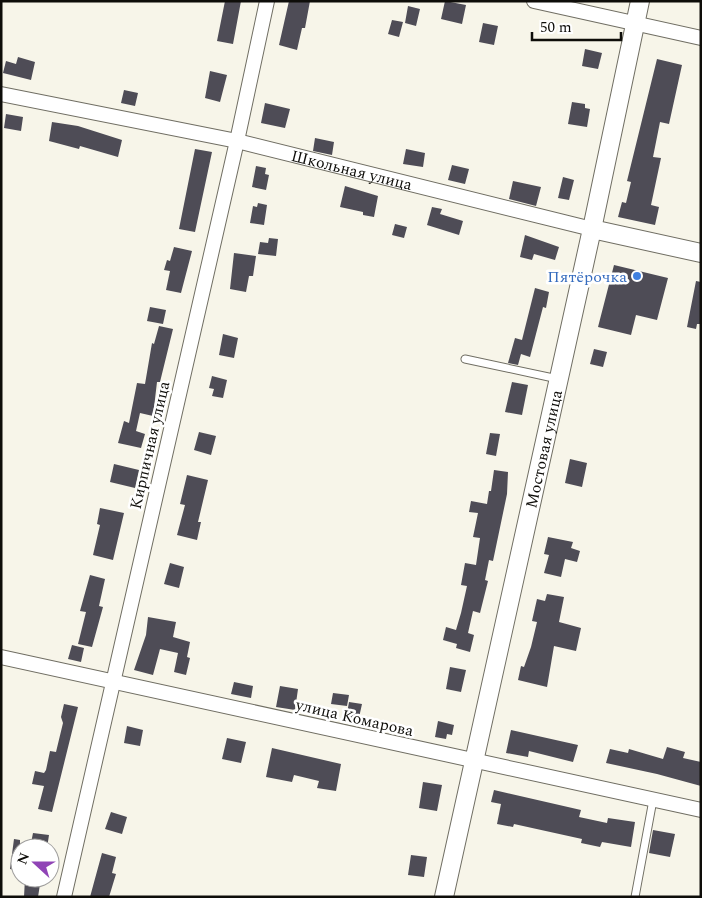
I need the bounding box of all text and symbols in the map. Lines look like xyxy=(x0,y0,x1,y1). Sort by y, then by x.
scale bar xyxy=(532,10,621,42)
text: 50 m xyxy=(540,16,572,39)
street label: Школьная улица xyxy=(289,144,415,197)
place label: Пятёрочка xyxy=(547,265,627,289)
marker: Пятёрочка xyxy=(631,270,643,282)
street label: Кирпичная улица xyxy=(124,379,176,512)
street label: Мостовая улица xyxy=(520,388,569,510)
street label: улица Комарова xyxy=(293,693,416,743)
north arrow xyxy=(10,838,60,888)
text: N xyxy=(11,849,35,868)

